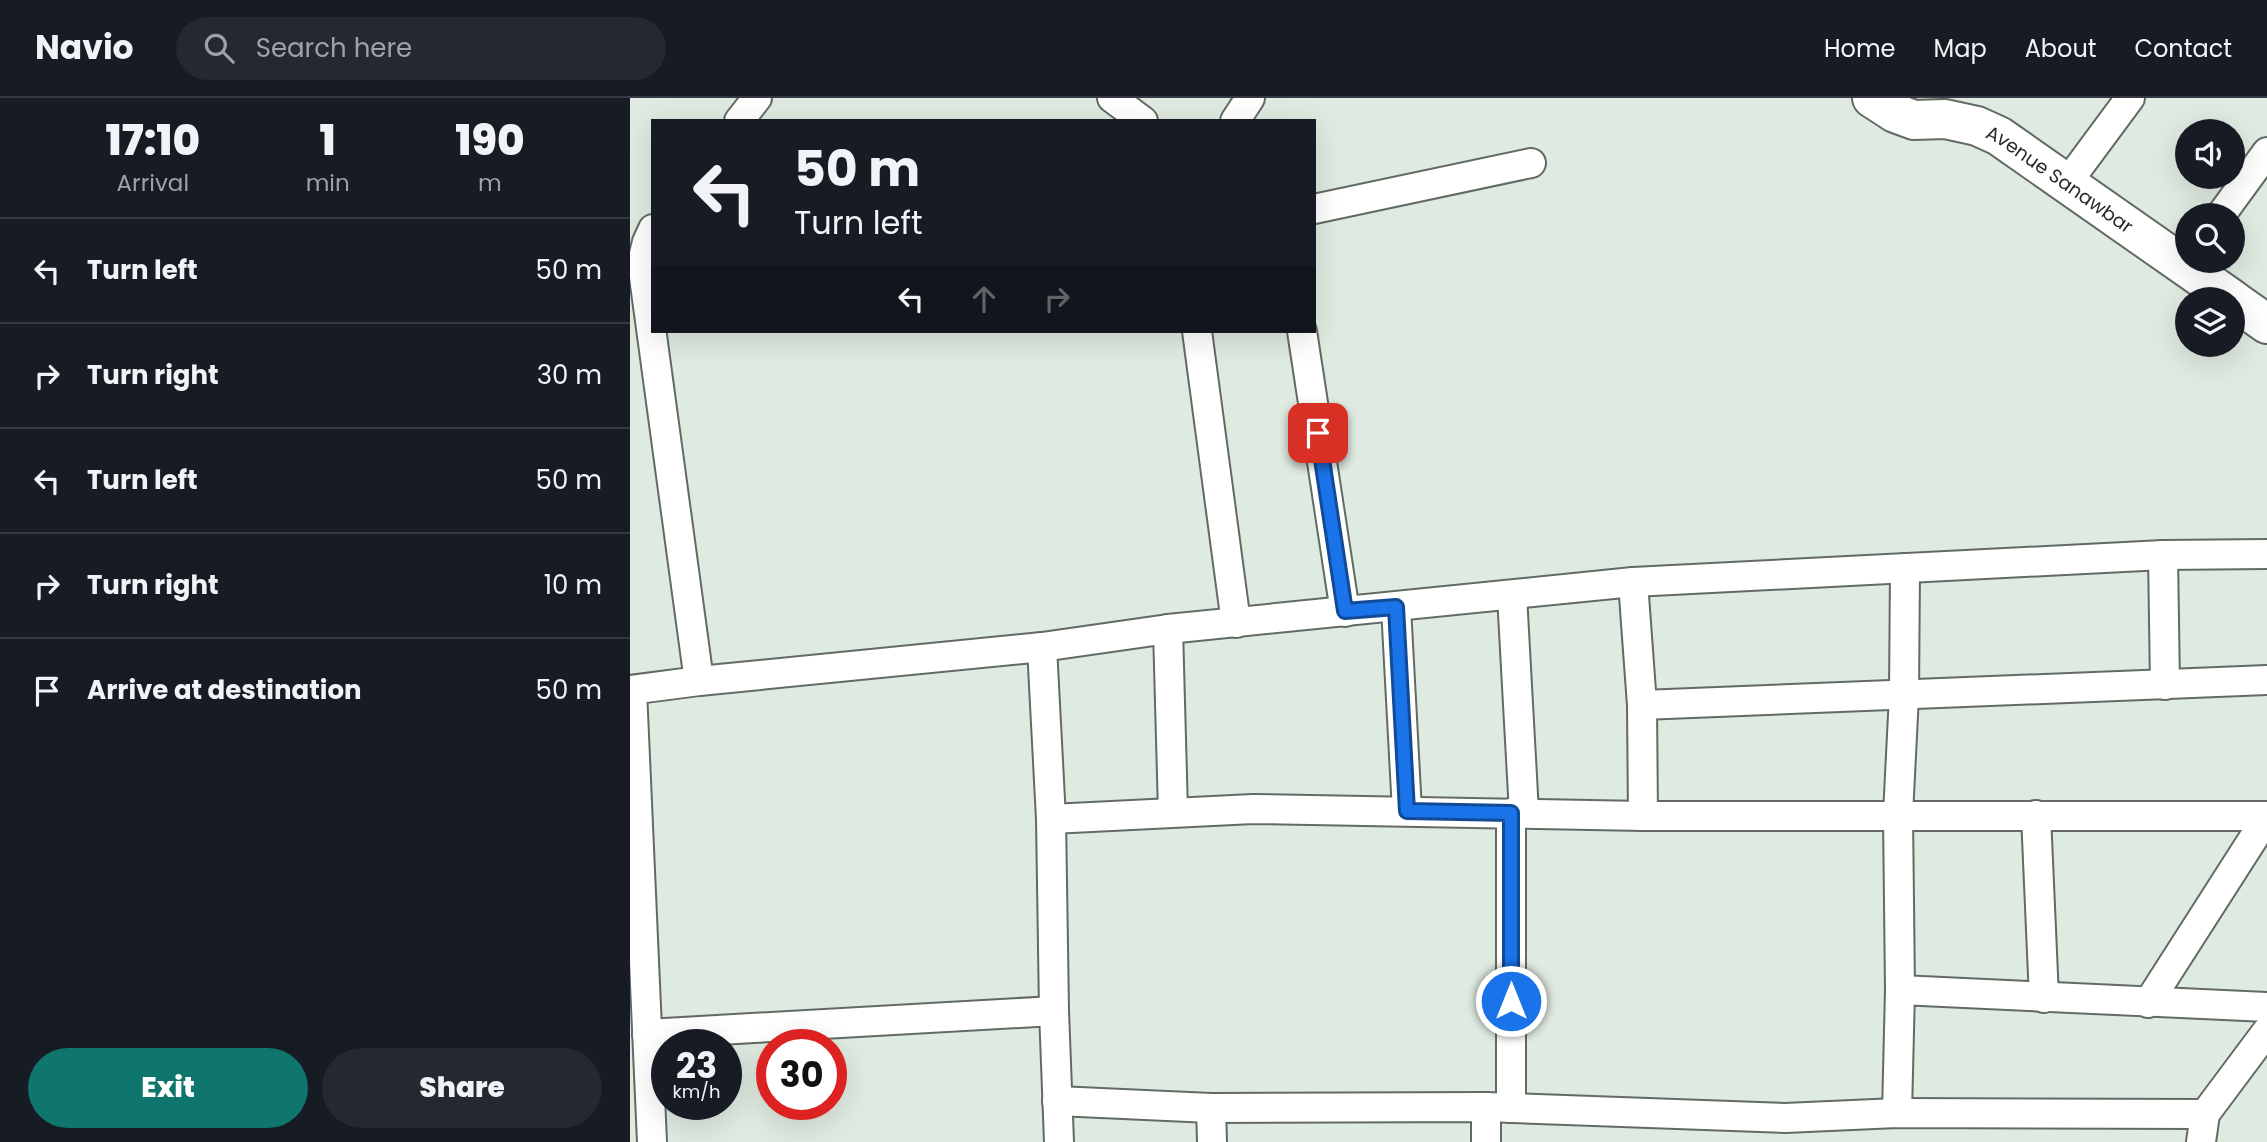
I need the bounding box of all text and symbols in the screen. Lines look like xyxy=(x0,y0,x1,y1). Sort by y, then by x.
search box xyxy=(176,17,666,80)
text: Navio xyxy=(35,24,134,71)
icon: search xyxy=(200,29,238,67)
text: Search here xyxy=(256,30,412,66)
text: Home xyxy=(1824,32,1896,65)
text: Map xyxy=(1934,32,1987,65)
text: About xyxy=(2025,32,2096,65)
text: Contact xyxy=(2134,32,2232,65)
text: 17:10 xyxy=(105,111,200,170)
text: 1 xyxy=(320,111,336,170)
text: 190 xyxy=(455,111,525,170)
street label: Avenue Sanawbar xyxy=(1982,119,2139,240)
map controls xyxy=(2175,119,2245,357)
button: sound xyxy=(2175,119,2245,189)
text: 50 m xyxy=(794,135,920,203)
icon: left xyxy=(679,147,770,238)
text: Arrival xyxy=(117,167,189,199)
text: min xyxy=(306,167,350,199)
text: m xyxy=(478,167,502,199)
text: Turn left xyxy=(794,200,923,245)
button: search xyxy=(2175,203,2245,273)
icon: left xyxy=(28,252,66,290)
text: Turn left xyxy=(87,252,198,288)
text: 50 m xyxy=(536,252,602,288)
icon: left xyxy=(892,280,930,318)
icon: ahead xyxy=(965,280,1003,318)
icon: right xyxy=(1038,280,1076,318)
button: layers xyxy=(2175,287,2245,357)
icon: right xyxy=(28,357,66,395)
text: Turn right xyxy=(87,357,219,393)
text: 30 m xyxy=(537,357,602,393)
pin xyxy=(1288,403,1348,463)
icon: arrive xyxy=(1299,414,1337,452)
icon: left xyxy=(28,462,66,500)
text: Turn left xyxy=(87,462,198,498)
text: 50 m xyxy=(536,462,602,498)
icon: right xyxy=(28,567,66,605)
text: Turn right xyxy=(87,567,219,603)
text: 10 m xyxy=(544,567,602,603)
icon: arrive xyxy=(28,672,66,710)
text: Arrive at destination xyxy=(87,672,362,708)
text: 50 m xyxy=(536,672,602,708)
position arrow xyxy=(1474,964,1548,1038)
speed limit sign: 30 xyxy=(756,1029,847,1120)
text: 23 xyxy=(676,1041,717,1090)
button: Exit xyxy=(28,1048,308,1128)
button: Share xyxy=(322,1048,602,1128)
text: km/h xyxy=(673,1079,720,1104)

